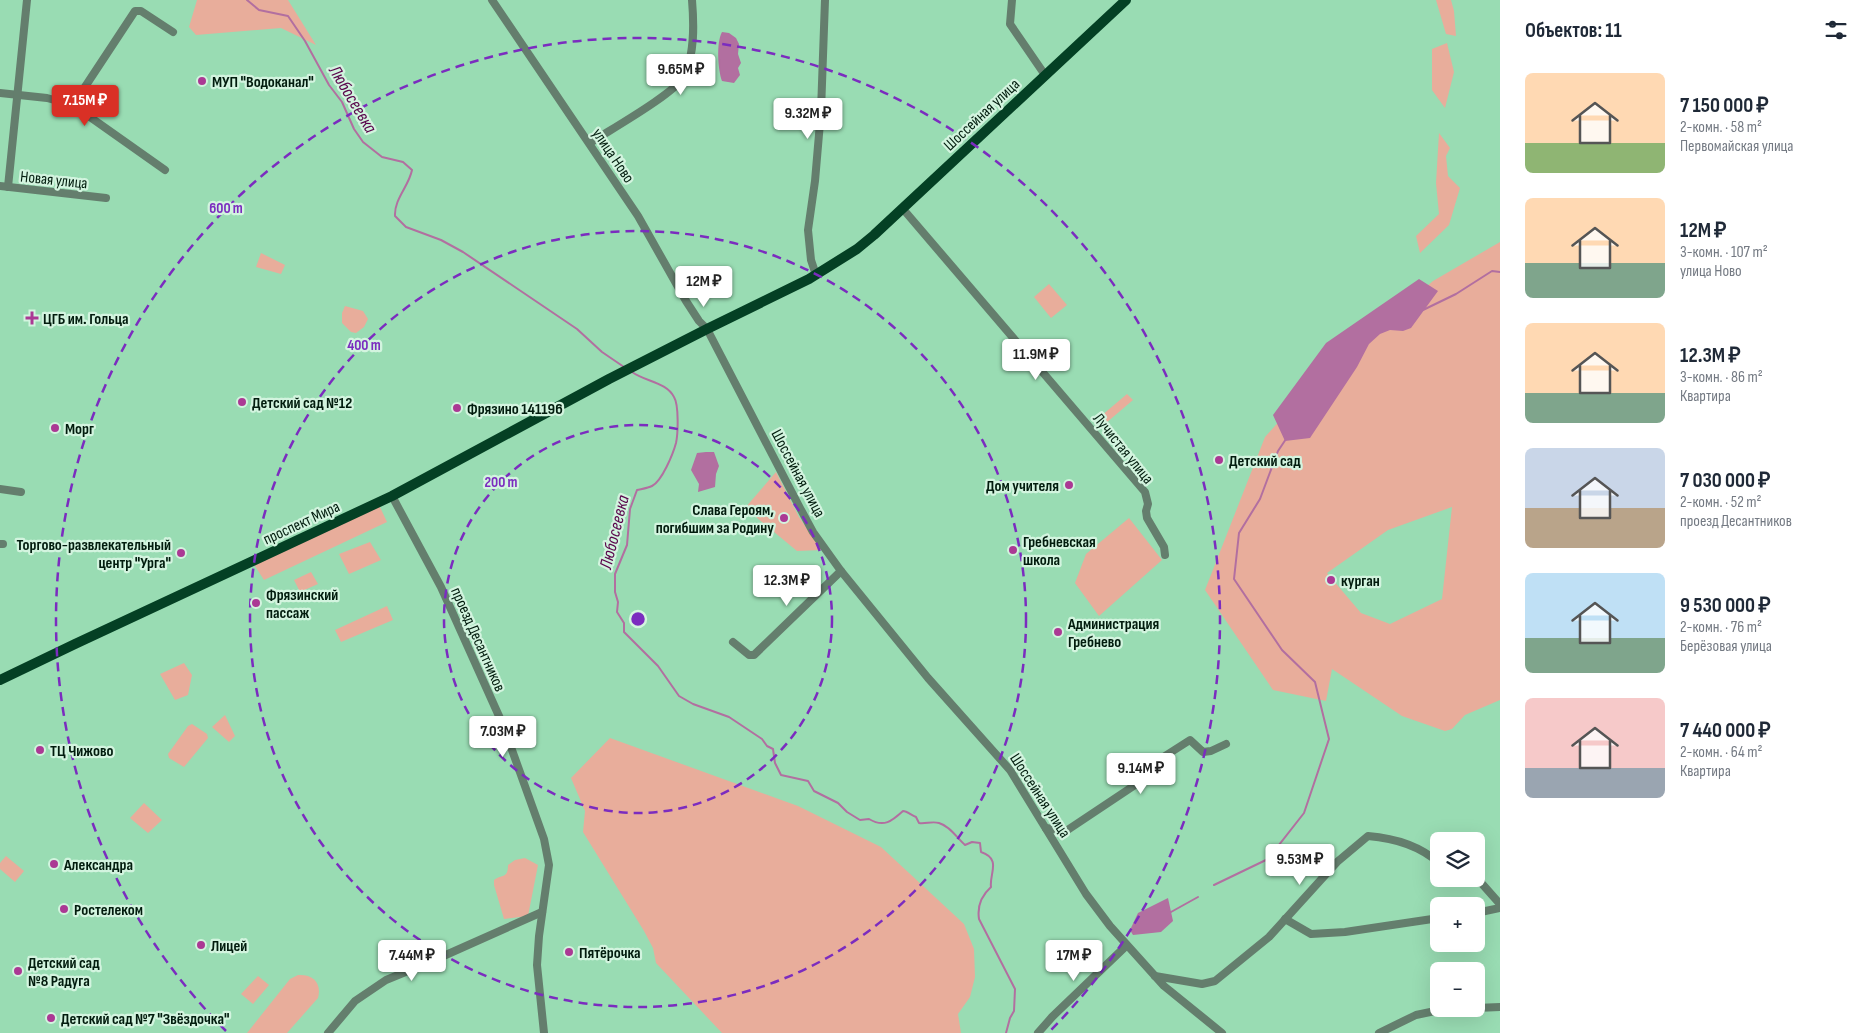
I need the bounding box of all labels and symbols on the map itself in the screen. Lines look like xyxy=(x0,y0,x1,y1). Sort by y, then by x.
pin: 9.65M ₽ xyxy=(635,54,727,96)
water label: Любосеевка xyxy=(324,61,381,137)
place label: МУП "Водоканал" xyxy=(212,73,314,92)
marker: МУП "Водоканал" xyxy=(196,75,208,87)
street label: Шоссейная улица xyxy=(940,75,1024,155)
pin: 7.15M ₽ xyxy=(39,84,131,127)
pin: 9.32M ₽ xyxy=(762,98,854,140)
street label: улица Ново xyxy=(588,125,638,187)
street label: Новая улица xyxy=(19,168,88,193)
text: 600 m xyxy=(209,199,243,218)
pin: 12M ₽ xyxy=(669,266,739,308)
place label: ЦГБ им. Гольца xyxy=(43,310,129,329)
marker: ЦГБ им. Гольца xyxy=(25,311,39,325)
text: 400 m xyxy=(347,336,381,355)
pin: 11.9M ₽ xyxy=(990,338,1082,381)
place label: Детский сад №12 xyxy=(252,394,352,413)
marker: Детский сад №12 xyxy=(236,396,248,408)
place label: Фрязино 141196 xyxy=(467,400,563,419)
marker: Фрязино 141196 xyxy=(451,402,463,414)
street label: Лучистая улица xyxy=(1088,410,1157,488)
place label: Морг xyxy=(65,420,94,439)
marker: Морг xyxy=(49,422,61,434)
street label: Шоссейная улица xyxy=(767,426,829,521)
place label: Детский сад xyxy=(1229,452,1301,471)
marker: Детский сад xyxy=(1213,454,1225,466)
text: 200 m xyxy=(484,473,518,492)
place label: Дом учителя xyxy=(986,477,1059,496)
marker: Дом учителя xyxy=(1063,479,1075,491)
water label: Любосеевка xyxy=(595,492,634,572)
street label: проспект Мира xyxy=(260,497,343,549)
place label: Слава Героям, погибшим за Родину xyxy=(656,501,774,538)
marker: Слава Героям, погибшим за Родину xyxy=(778,512,790,524)
place label: Гребневская школа xyxy=(1023,533,1096,570)
place label: Торгово-развлекательный центр "Урга" xyxy=(17,536,171,573)
marker: Гребневская школа xyxy=(1007,544,1019,556)
marker: Торгово-развлекательный центр "Урга" xyxy=(175,547,187,559)
pin: 12.3M ₽ xyxy=(741,564,833,607)
place label: курган xyxy=(1341,572,1380,591)
marker: курган xyxy=(1325,574,1337,586)
street label: проезд Десантников xyxy=(446,585,509,695)
place label: Фрязинский пассаж xyxy=(266,586,338,623)
marker: Фрязинский пассаж xyxy=(250,597,262,609)
centre of rings xyxy=(629,610,647,628)
place label: Администрация Гребнево xyxy=(1067,615,1159,652)
marker: Администрация Гребнево xyxy=(1052,626,1064,638)
pin: 7.03M ₽ xyxy=(457,716,549,758)
place label: ТЦ Чижово xyxy=(50,742,113,761)
marker: ТЦ Чижово xyxy=(34,744,46,756)
street label: Шоссейная улица xyxy=(1005,750,1074,842)
pin: 9.14M ₽ xyxy=(1095,752,1187,795)
pin: 9.53M ₽ xyxy=(1254,844,1346,886)
place label: Александра xyxy=(63,856,133,875)
marker: Александра xyxy=(48,858,60,870)
place label: Ростелеком xyxy=(74,901,143,920)
marker: Ростелеком xyxy=(58,903,70,915)
place label: Лицей xyxy=(211,937,247,956)
marker: Лицей xyxy=(195,939,207,951)
pin: 7.44M ₽ xyxy=(366,940,458,982)
pin: 17M ₽ xyxy=(1039,940,1109,982)
place label: Пятёрочка xyxy=(579,944,641,963)
marker: Пятёрочка xyxy=(563,946,575,958)
place label: Детский сад №8 Радуга xyxy=(28,954,100,991)
marker: Детский сад №8 Радуга xyxy=(12,965,24,977)
place label: Детский сад №7 "Звёздочка" xyxy=(61,1010,230,1029)
marker: Детский сад №7 "Звёздочка" xyxy=(45,1012,57,1024)

